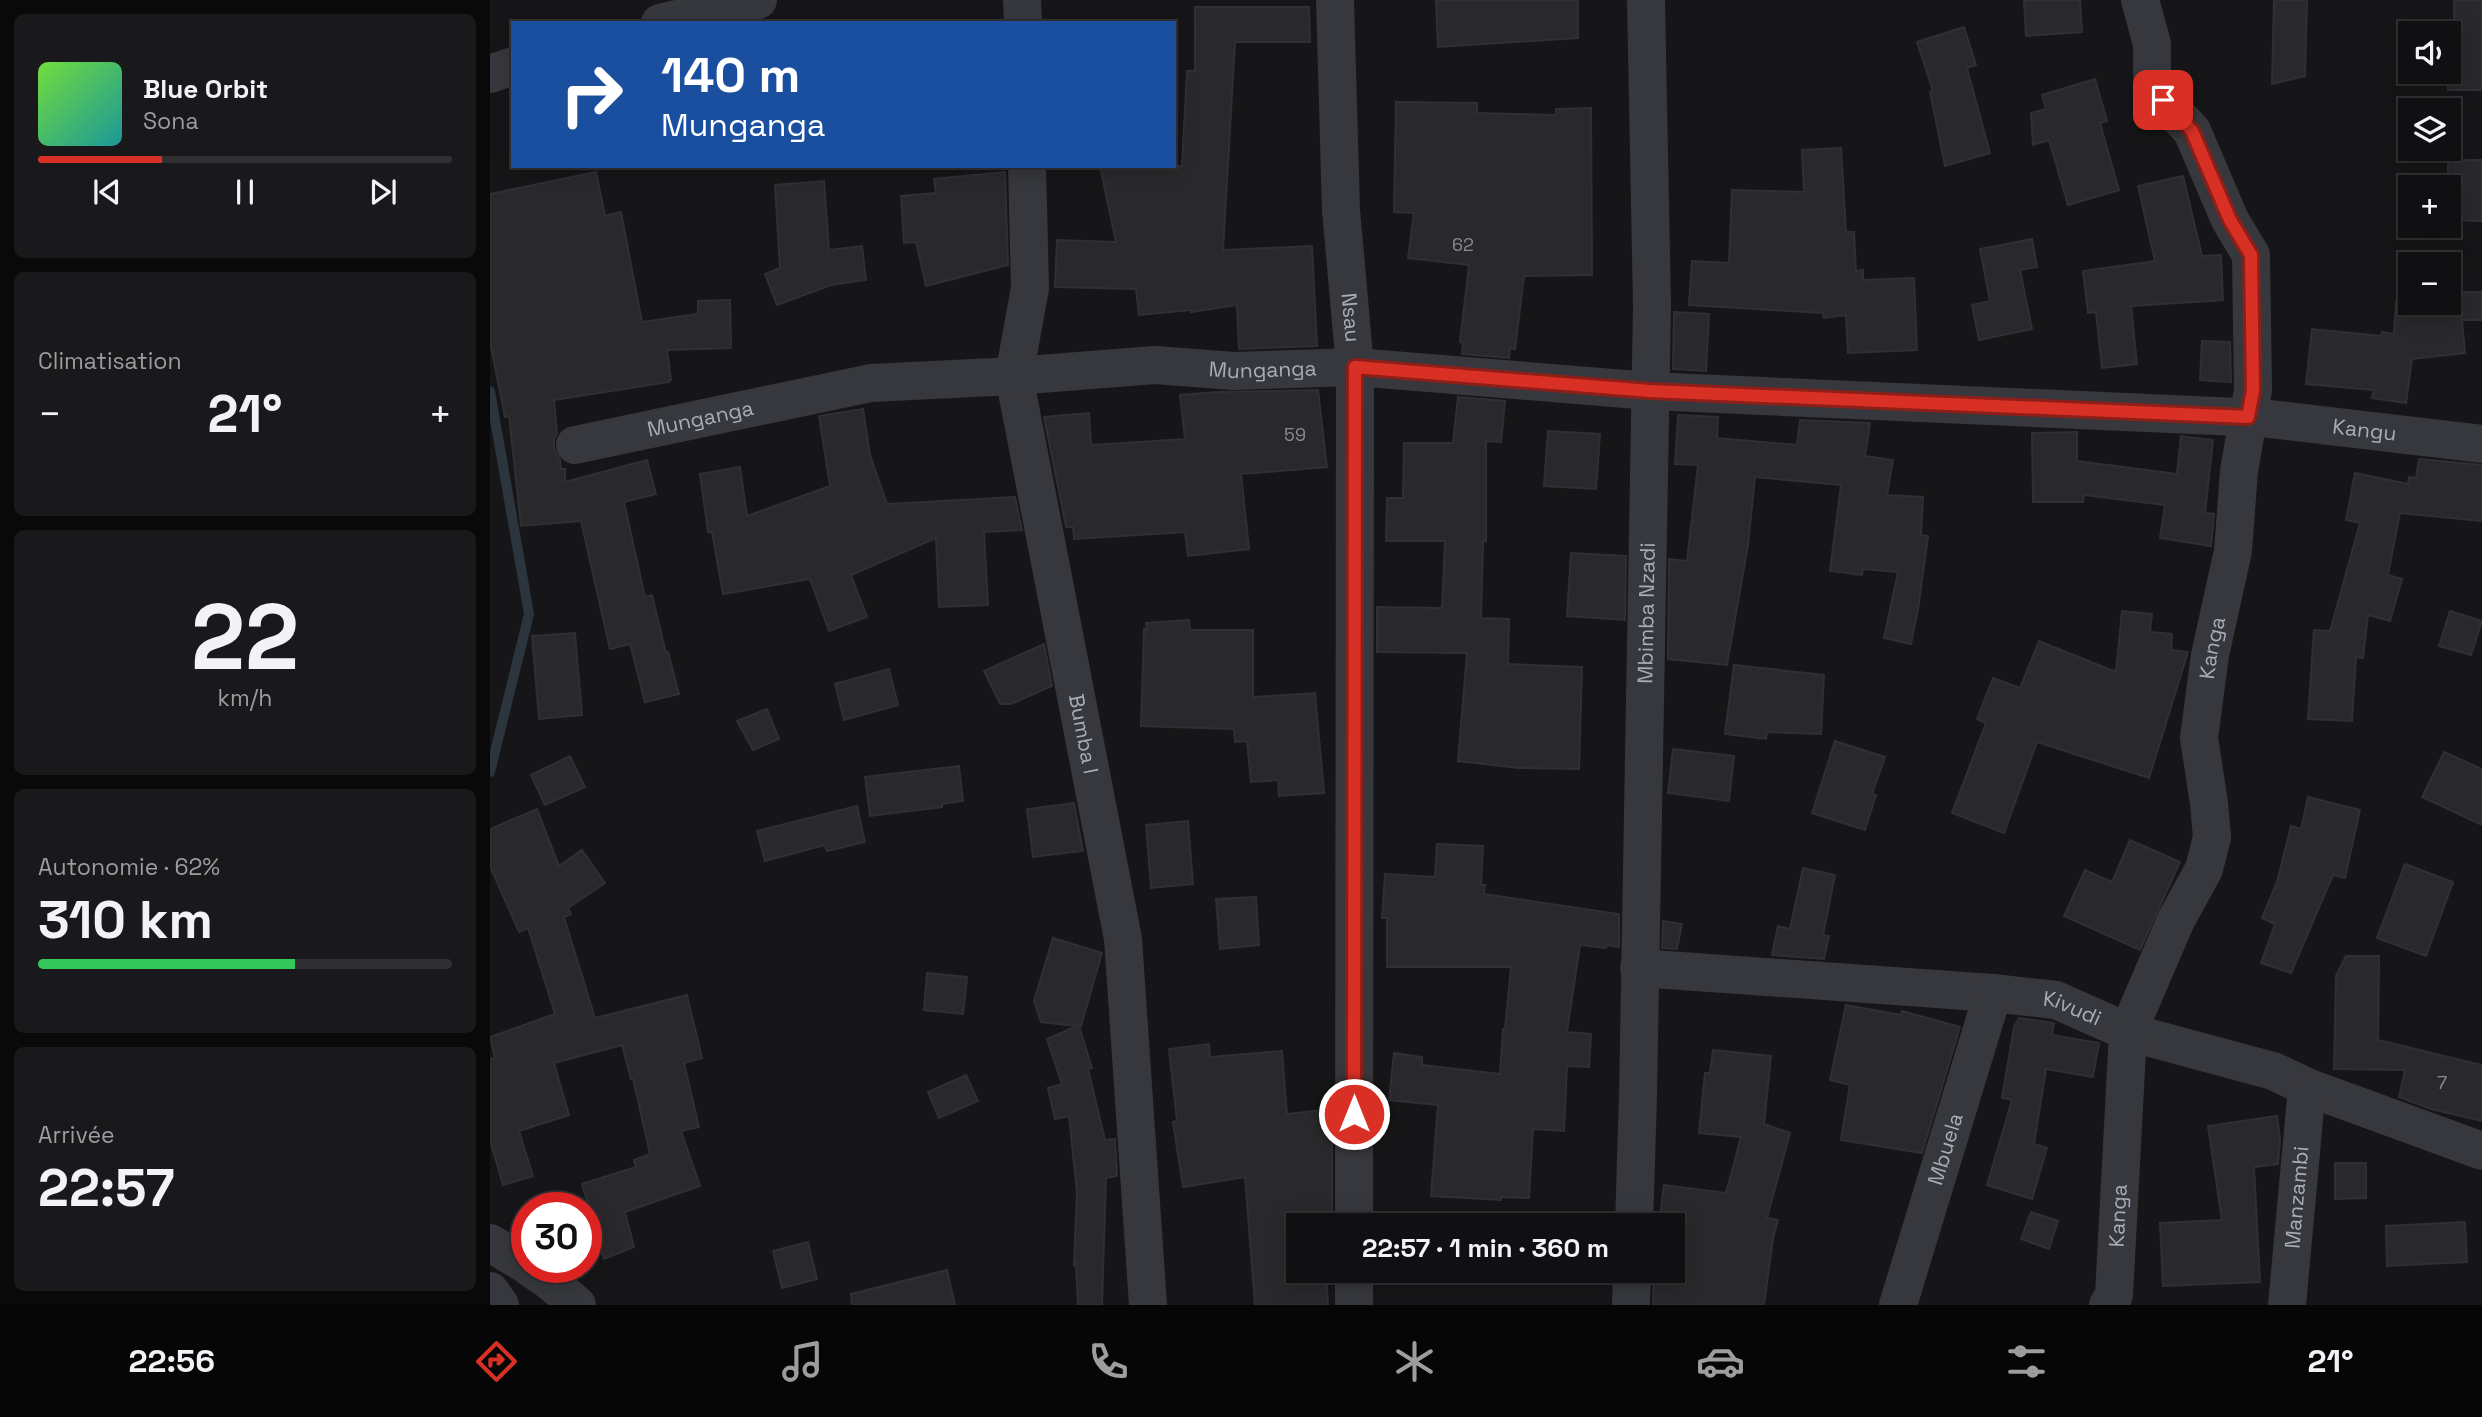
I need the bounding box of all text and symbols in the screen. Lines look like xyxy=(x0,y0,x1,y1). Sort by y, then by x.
map controls xyxy=(2398,21,2461,315)
button: sound xyxy=(2398,21,2461,84)
text: 140 m xyxy=(661,44,800,106)
icon: right xyxy=(546,49,637,140)
pin xyxy=(2133,70,2193,130)
text: Blue Orbit xyxy=(143,72,268,106)
icon: arrive xyxy=(2144,81,2182,119)
button: layers xyxy=(2398,98,2461,161)
text: Munganga xyxy=(661,105,825,145)
text: Sona xyxy=(143,106,199,136)
icon: previous xyxy=(88,173,126,211)
icon: pause xyxy=(226,173,264,211)
icon: next xyxy=(364,173,402,211)
button: + xyxy=(2398,175,2461,238)
house number: 62 xyxy=(1452,233,1474,256)
button: − xyxy=(2398,252,2461,315)
street label: Nsau xyxy=(1335,292,1367,343)
text: Climatisation xyxy=(38,346,182,376)
street label: Munganga xyxy=(1208,354,1317,384)
text: 21° xyxy=(208,381,282,447)
text: − xyxy=(38,390,62,438)
text: + xyxy=(428,390,452,438)
street label: Munganga xyxy=(645,394,756,443)
street label: Kangu xyxy=(2331,413,2398,447)
house number: 59 xyxy=(1284,423,1306,446)
street label: Mbimba Nzadi xyxy=(1631,542,1661,684)
text: 22 xyxy=(191,579,299,696)
street label: Kanga xyxy=(2193,614,2231,681)
text: km/h xyxy=(218,683,272,713)
street label: Bumba I xyxy=(1063,691,1105,776)
text: Autonomie · 62% xyxy=(38,852,220,882)
text: 310 km xyxy=(38,887,213,953)
street label: Kivudi xyxy=(2042,985,2106,1031)
house number: 7 xyxy=(2437,1071,2447,1094)
position arrow xyxy=(1317,1077,1391,1151)
street label: Mbuela xyxy=(1921,1109,1969,1188)
text: Arrivée xyxy=(38,1120,115,1150)
street label: Manzambi xyxy=(2278,1145,2315,1250)
text: 22:57 xyxy=(38,1155,175,1221)
street label: Kanga xyxy=(2103,1183,2133,1248)
speed limit sign: 30 xyxy=(511,1192,602,1283)
text: 22:57 · 1 min · 360 m xyxy=(1362,1231,1609,1265)
icon: directions xyxy=(472,1337,521,1386)
icon: music xyxy=(778,1337,827,1386)
icon: phone xyxy=(1084,1337,1133,1386)
icon: climate xyxy=(1390,1337,1439,1386)
icon: car xyxy=(1696,1337,1745,1386)
icon: filters xyxy=(2002,1337,2051,1386)
text: 22:56 xyxy=(128,1341,215,1381)
text: 21° xyxy=(2307,1341,2354,1381)

